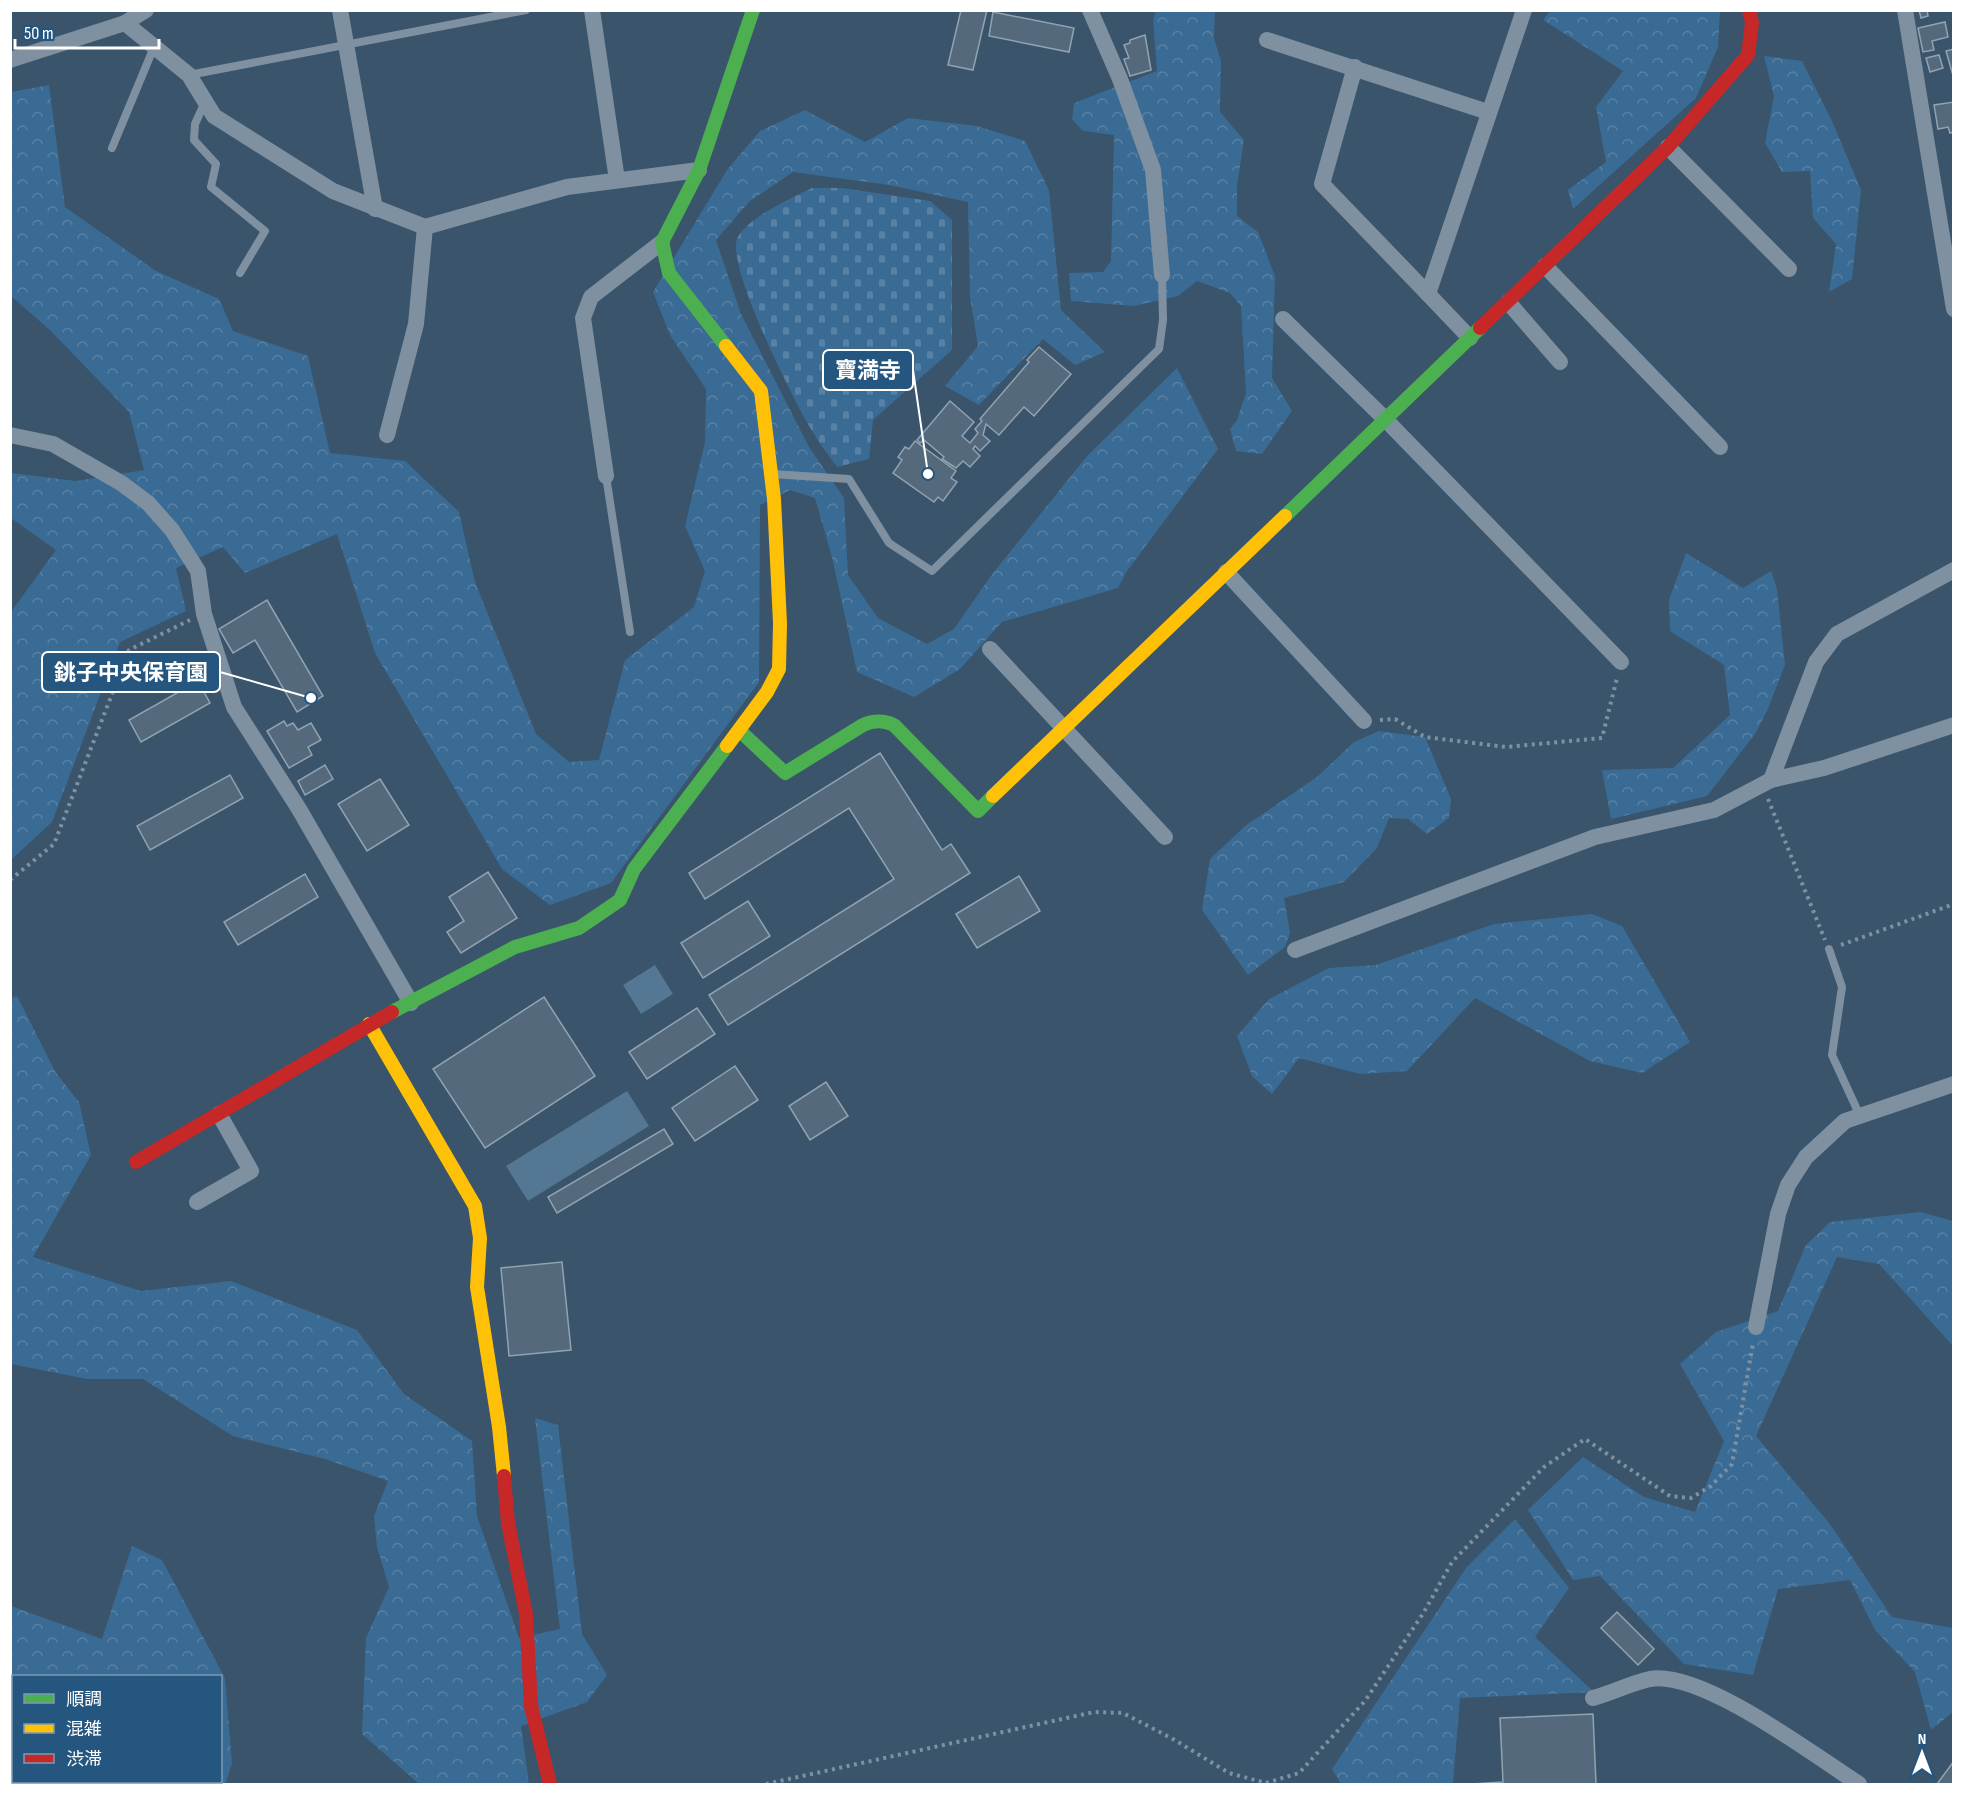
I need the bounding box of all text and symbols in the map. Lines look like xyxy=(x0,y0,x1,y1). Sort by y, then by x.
scale bar xyxy=(15,12,159,50)
text: 50 m xyxy=(24,23,54,44)
callout: 寶満寺 xyxy=(823,350,913,390)
text: 寶満寺 xyxy=(835,358,901,385)
callout: 銚子中央保育園 xyxy=(42,652,220,692)
text: 銚子中央保育園 xyxy=(54,660,208,687)
legend xyxy=(12,1675,222,1783)
text: 順調 xyxy=(66,1689,102,1710)
text: 混雑 xyxy=(66,1719,102,1740)
north arrow xyxy=(1892,1723,1952,1783)
text: N xyxy=(1918,1730,1926,1749)
text: 渋滞 xyxy=(66,1749,102,1770)

